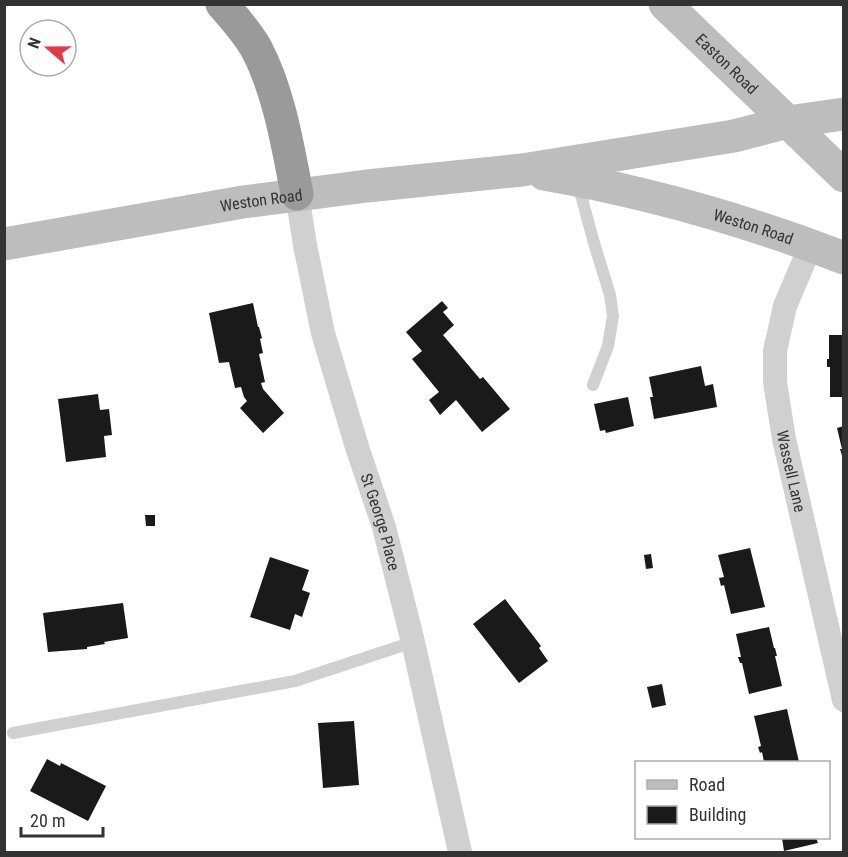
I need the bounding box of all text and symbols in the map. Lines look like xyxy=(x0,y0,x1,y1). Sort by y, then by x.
north arrow xyxy=(18,18,78,78)
street label: Easton Road xyxy=(692,29,762,98)
text: N xyxy=(24,35,45,51)
street label: Weston Road xyxy=(219,185,304,215)
street label: Weston Road xyxy=(711,205,796,248)
street label: Wassell Lane xyxy=(773,429,810,514)
street label: St George Place xyxy=(357,471,404,572)
legend xyxy=(635,761,830,839)
text: Road xyxy=(689,774,725,795)
scale bar xyxy=(21,800,104,838)
text: Building xyxy=(689,804,746,825)
text: 20 m xyxy=(30,810,65,831)

